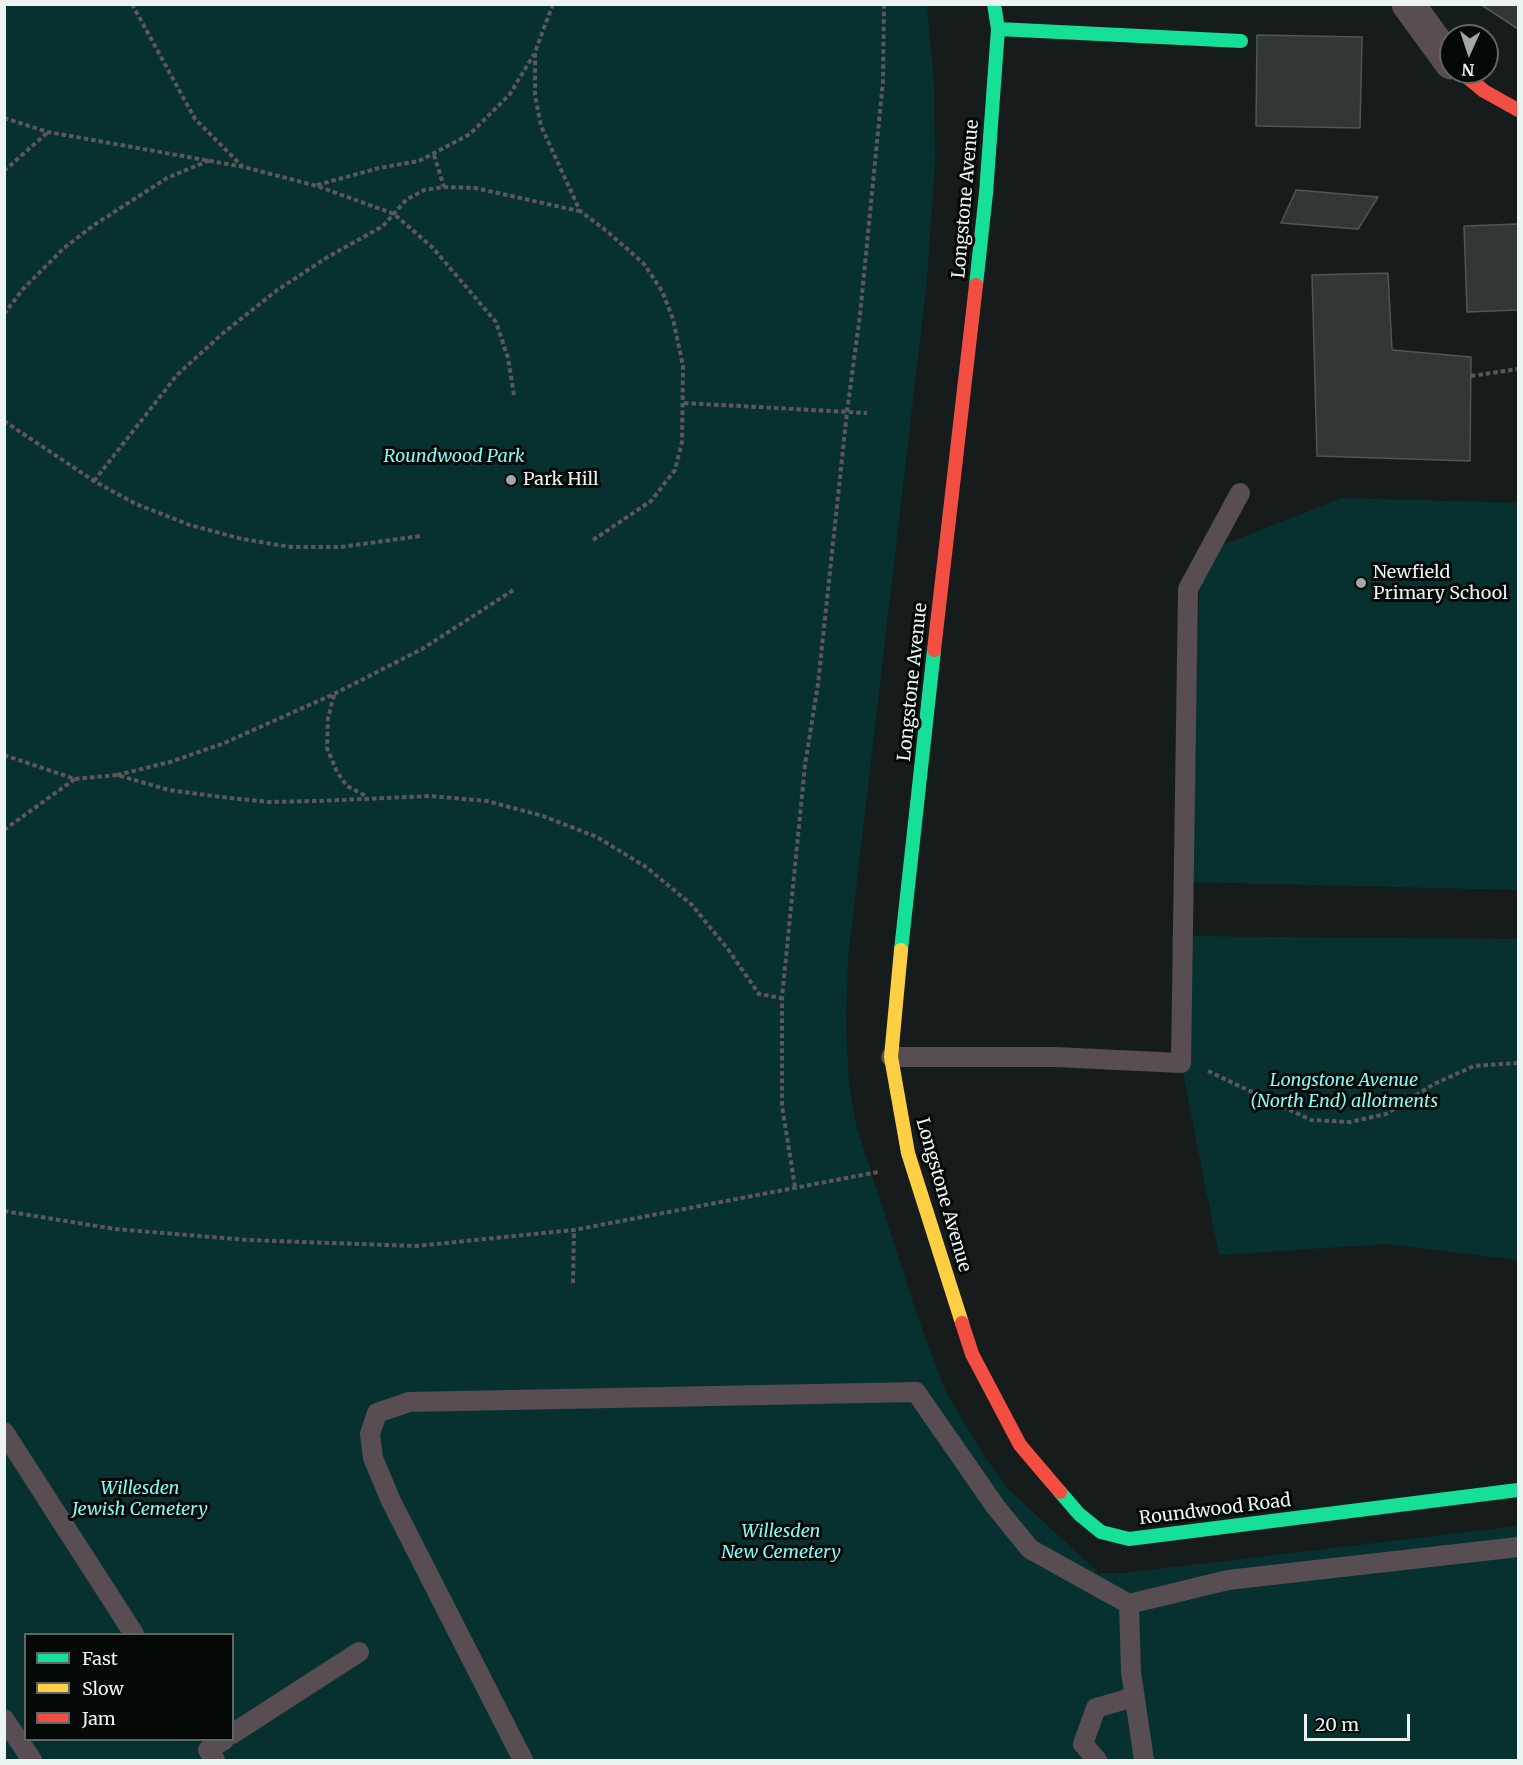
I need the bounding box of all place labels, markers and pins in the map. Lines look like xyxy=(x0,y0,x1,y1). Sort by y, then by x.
place label: Park Hill xyxy=(523,469,599,491)
marker: Park Hill xyxy=(504,473,518,487)
place label: Newfield Primary School xyxy=(1373,562,1508,604)
marker: Newfield Primary School xyxy=(1354,576,1368,590)

